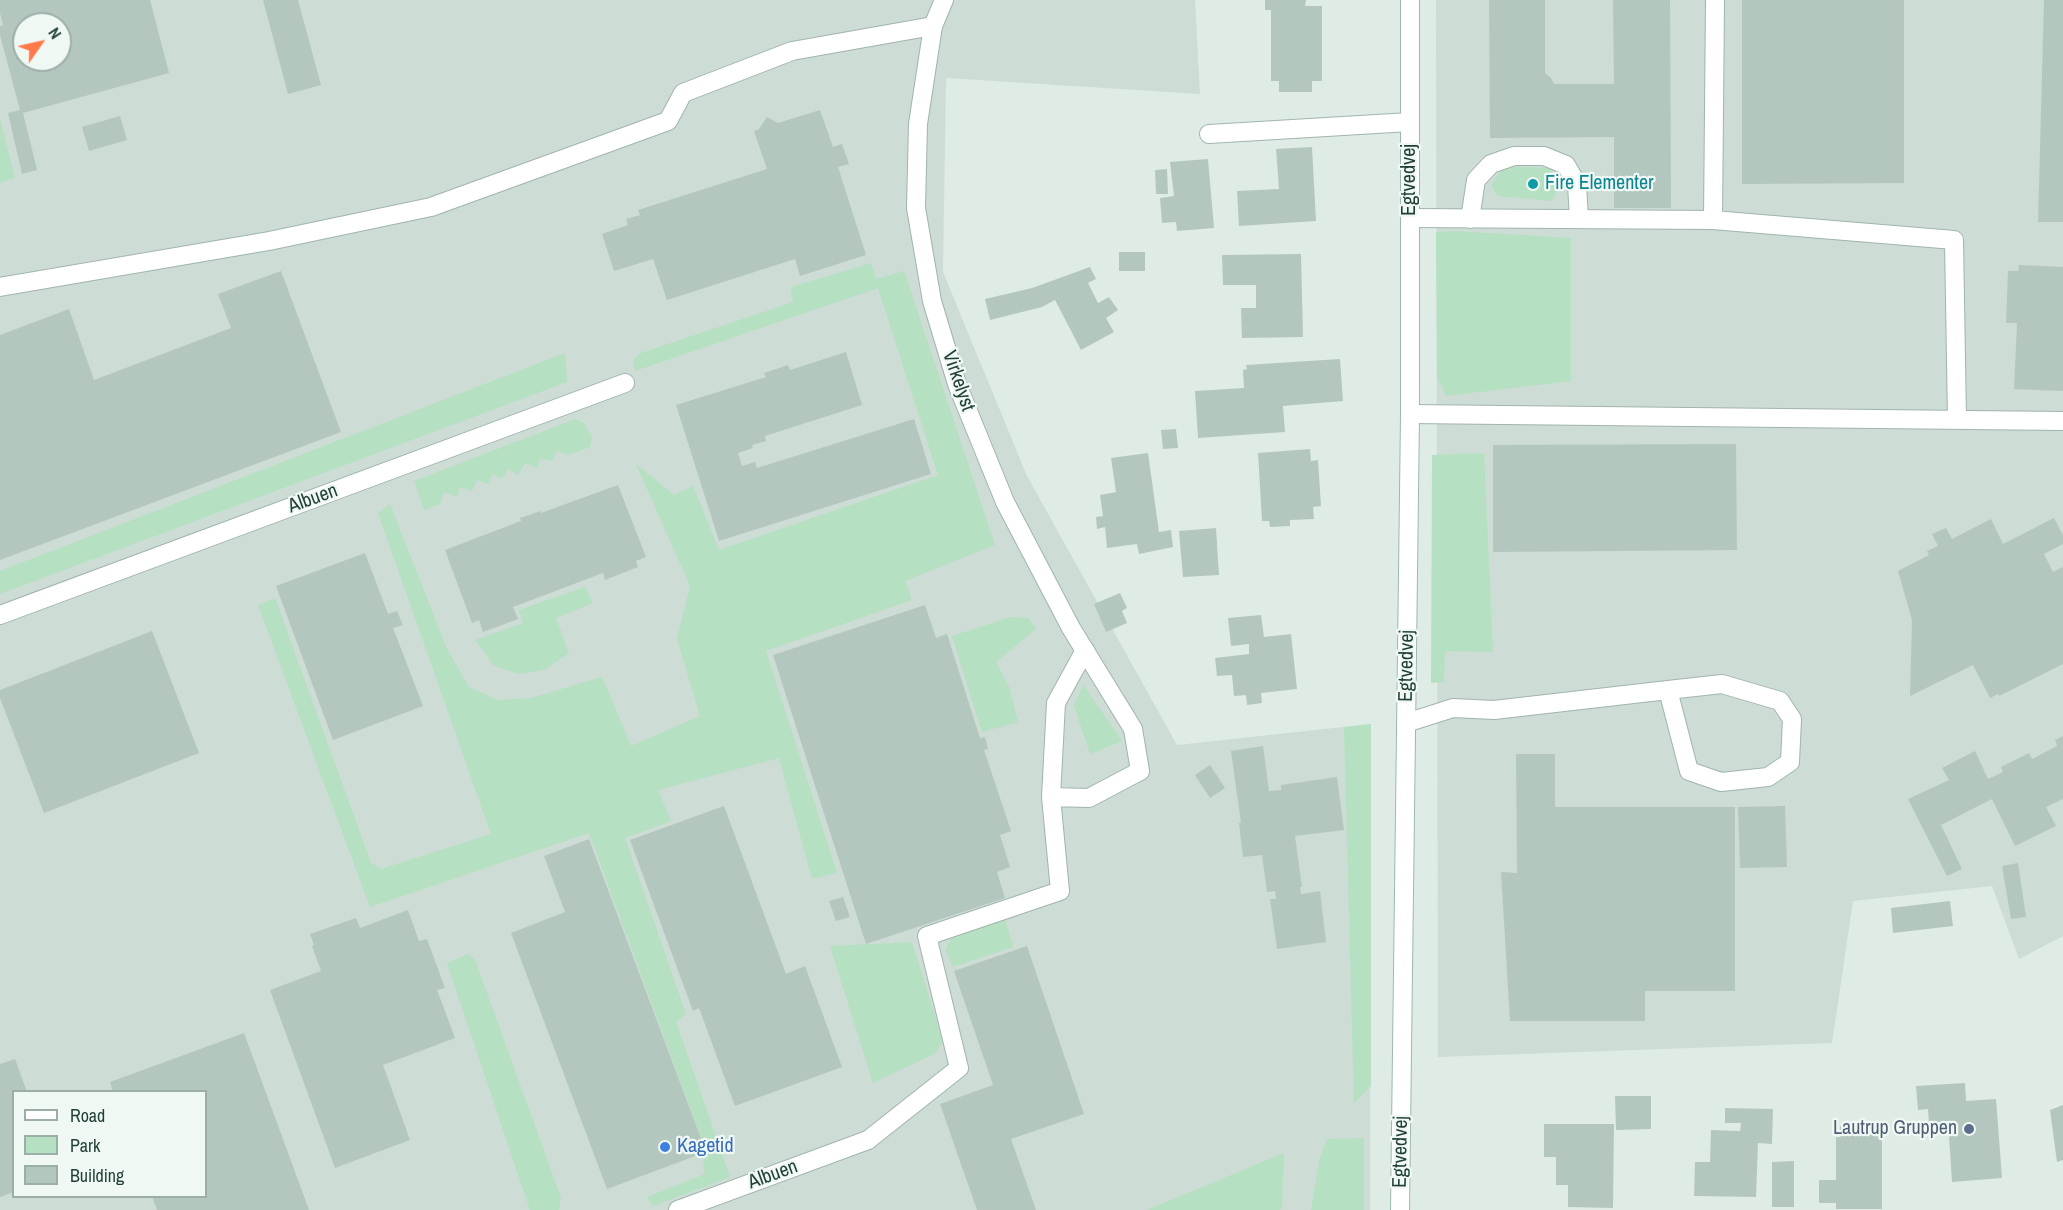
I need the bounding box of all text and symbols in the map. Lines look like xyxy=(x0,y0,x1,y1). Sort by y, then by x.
north arrow xyxy=(12,12,72,72)
text: N xyxy=(43,23,67,43)
street label: Egtvedvej xyxy=(1398,144,1422,216)
place label: Fire Elementer xyxy=(1545,172,1653,196)
marker: Fire Elementer xyxy=(1526,177,1540,191)
street label: Virkelyst xyxy=(936,347,980,415)
street label: Albuen xyxy=(285,479,341,519)
street label: Egtvedvej xyxy=(1394,630,1420,702)
legend xyxy=(12,1090,207,1198)
text: Road xyxy=(70,1103,105,1128)
street label: Egtvedvej xyxy=(1388,1116,1414,1188)
place label: Lautrup Gruppen xyxy=(1833,1117,1957,1141)
marker: Lautrup Gruppen xyxy=(1962,1122,1976,1136)
text: Park xyxy=(70,1133,100,1158)
place label: Kagetid xyxy=(677,1135,734,1159)
marker: Kagetid xyxy=(658,1140,672,1154)
street label: Albuen xyxy=(745,1155,801,1195)
text: Building xyxy=(70,1163,124,1188)

